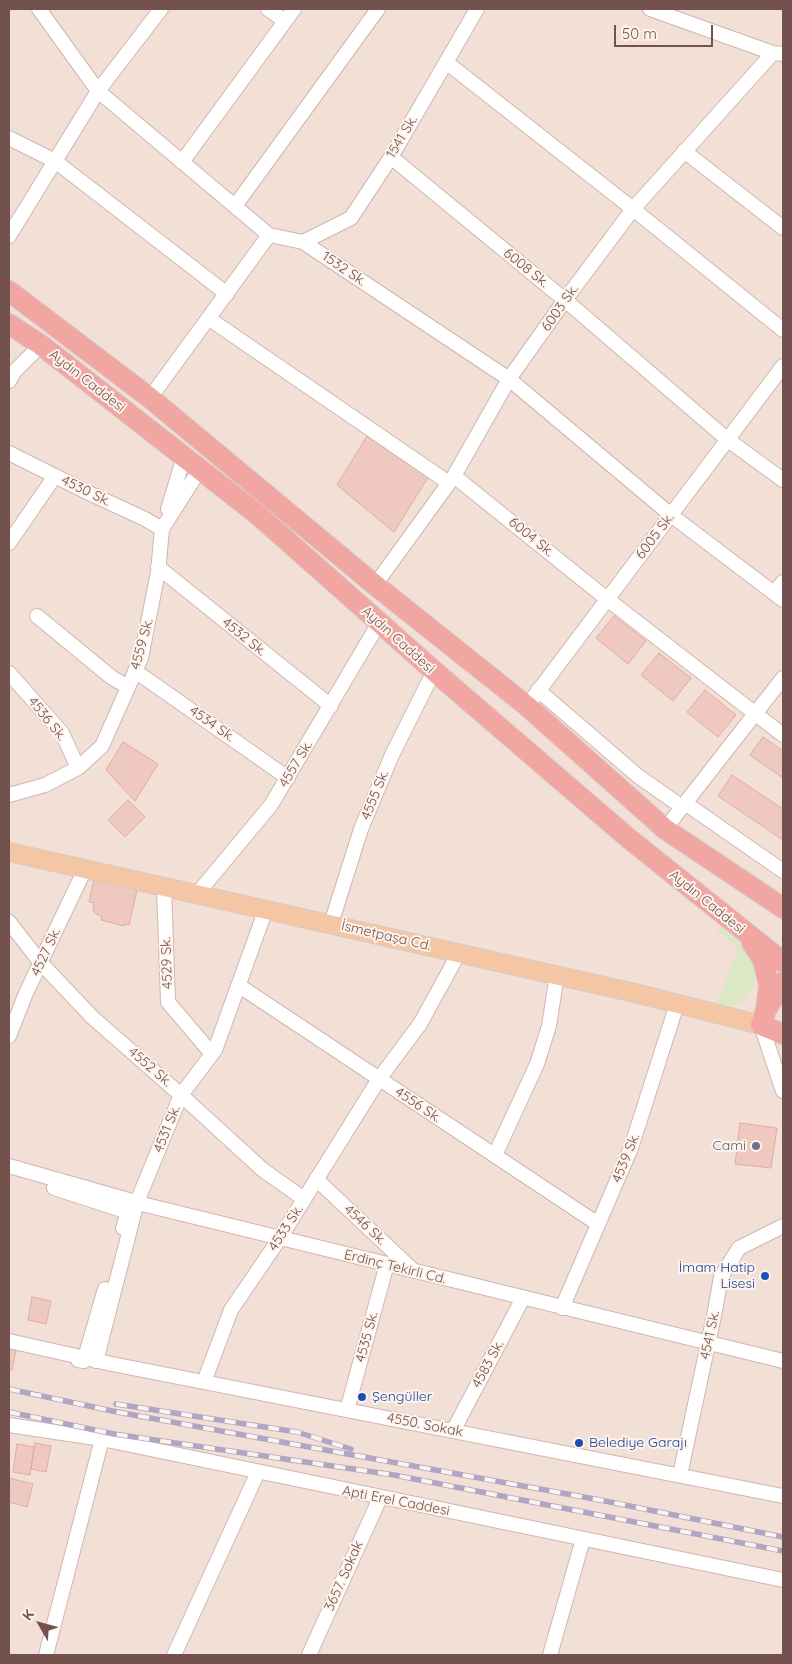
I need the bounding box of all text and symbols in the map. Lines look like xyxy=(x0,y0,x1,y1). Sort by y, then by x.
scale bar xyxy=(617,15,716,47)
text: 50 m xyxy=(622,24,657,43)
street label: 1541 Sk. xyxy=(383,113,421,161)
street label: 6008 Sk. xyxy=(500,245,552,291)
street label: 1532 Sk. xyxy=(319,248,369,290)
street label: 6003 Sk. xyxy=(538,281,582,335)
street label: Aydın Caddesi xyxy=(46,346,128,416)
street label: 4530 Sk. xyxy=(59,472,113,510)
street label: 6005 Sk. xyxy=(632,510,678,562)
street label: 6004 Sk. xyxy=(505,514,557,560)
street label: Aydın Caddesi xyxy=(358,603,438,677)
street label: 4532 Sk. xyxy=(219,614,269,660)
street label: 4559 Sk. xyxy=(127,617,157,671)
street label: 4536 Sk. xyxy=(24,694,70,744)
street label: 4534 Sk. xyxy=(186,702,238,746)
street label: 4557 Sk. xyxy=(276,738,316,790)
street label: 4555 Sk. xyxy=(357,768,393,822)
street label: Aydın Caddesi xyxy=(666,867,748,937)
street label: İsmetpaşa Cd. xyxy=(340,918,432,954)
street label: 4527 Sk. xyxy=(28,925,64,979)
street label: 4529 Sk. xyxy=(158,937,176,989)
street label: 4552 Sk. xyxy=(125,1044,175,1090)
street label: 4556 Sk. xyxy=(392,1084,444,1126)
street label: 4531 Sk. xyxy=(150,1103,184,1155)
street label: 4539 Sk. xyxy=(608,1131,644,1185)
place label: Cami xyxy=(713,1138,746,1154)
marker: Cami xyxy=(750,1140,762,1152)
street label: 4546 Sk. xyxy=(340,1201,390,1249)
street label: 4533 Sk. xyxy=(265,1202,307,1254)
street label: Erdinç Tekirli Cd. xyxy=(342,1246,448,1288)
place label: İmam Hatip Lisesi xyxy=(679,1260,755,1292)
marker: İmam Hatip Lisesi xyxy=(759,1270,771,1282)
street label: 4541 Sk. xyxy=(697,1309,723,1361)
street label: 4535 Sk. xyxy=(352,1310,382,1364)
street label: 4583 Sk. xyxy=(468,1337,508,1391)
place label: Şengüller xyxy=(372,1389,432,1405)
marker: Şengüller xyxy=(356,1391,368,1403)
street label: 4550. Sokak xyxy=(386,1409,464,1441)
place label: Belediye Garajı xyxy=(589,1435,687,1451)
marker: Belediye Garajı xyxy=(573,1437,585,1449)
street label: Apti Erel Caddesi xyxy=(341,1482,451,1520)
street label: 3657. Sokak xyxy=(321,1538,367,1614)
north arrow xyxy=(15,1599,65,1649)
text: K xyxy=(18,1606,38,1624)

